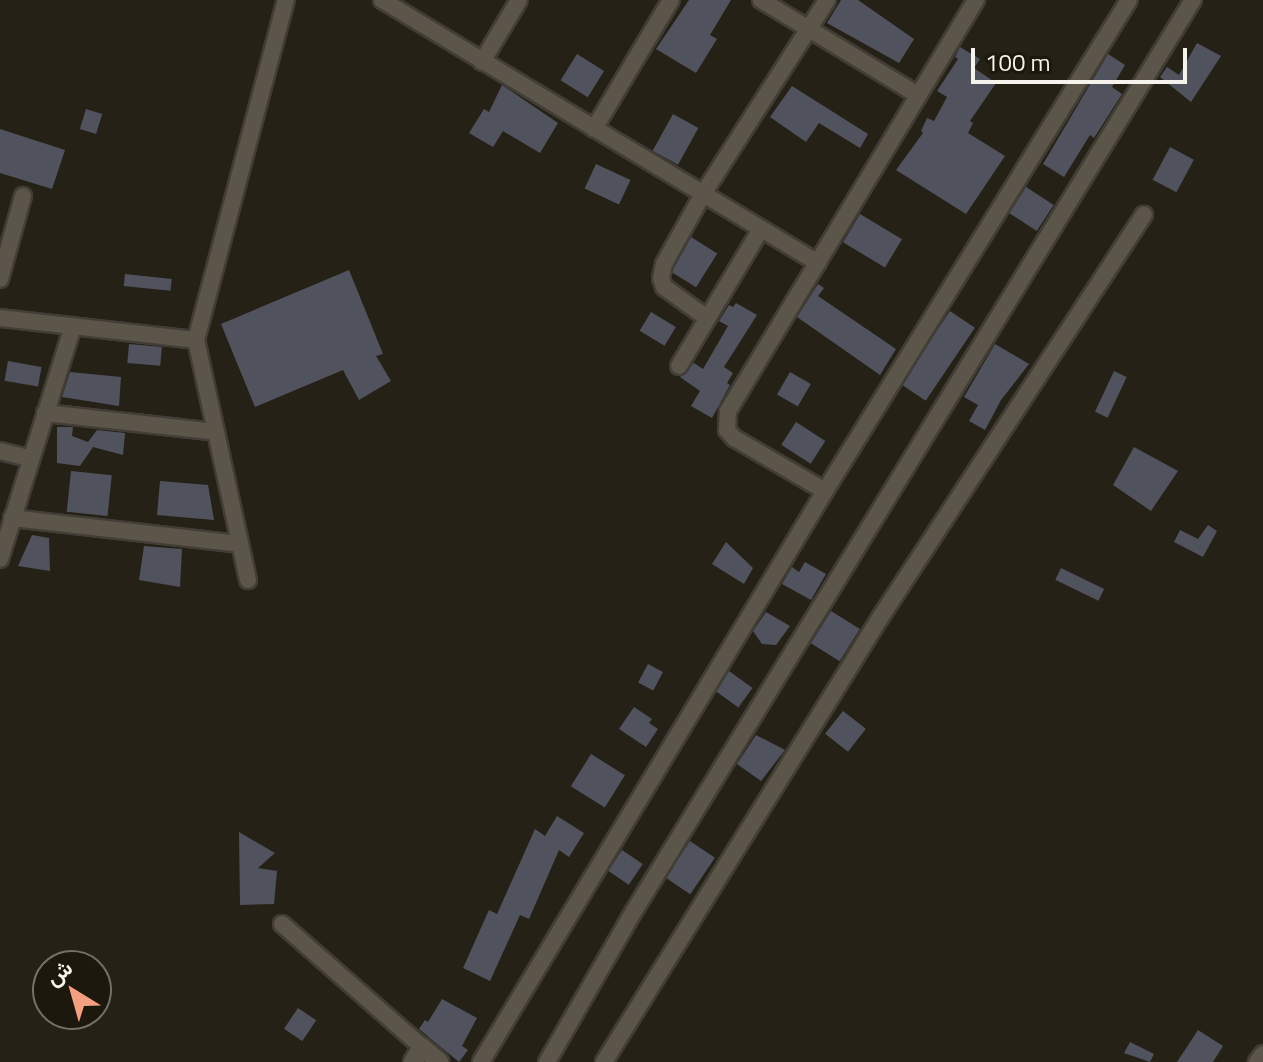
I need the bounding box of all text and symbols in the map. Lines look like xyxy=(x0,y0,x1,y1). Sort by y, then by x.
scale bar xyxy=(975,32,1191,82)
text: 100 m xyxy=(985,44,1051,80)
north arrow xyxy=(32,950,112,1030)
text: ش xyxy=(38,951,80,994)

